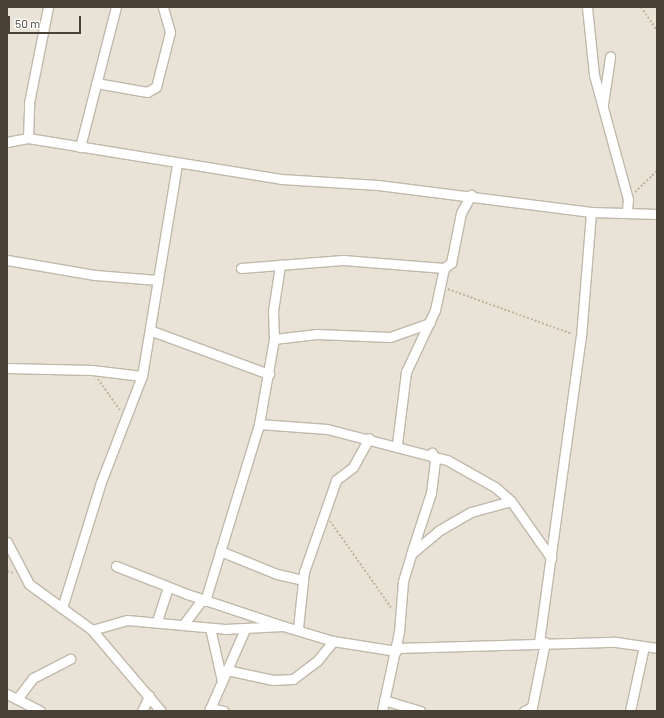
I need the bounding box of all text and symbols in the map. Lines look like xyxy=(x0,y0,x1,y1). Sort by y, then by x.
scale bar xyxy=(10,8,83,34)
text: 50 m xyxy=(15,16,40,30)

